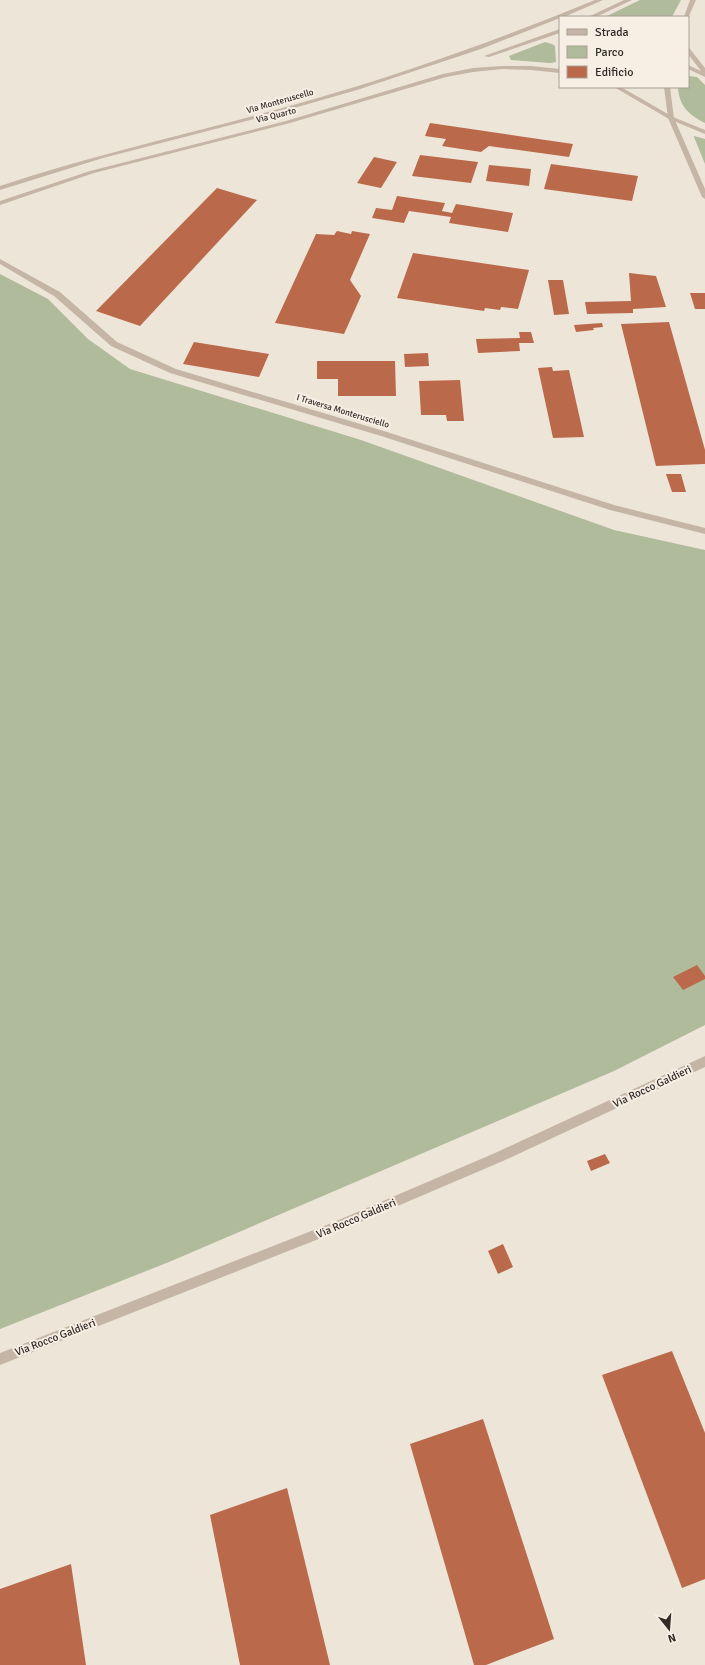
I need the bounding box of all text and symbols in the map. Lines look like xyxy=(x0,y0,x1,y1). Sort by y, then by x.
legend xyxy=(559,16,689,88)
text: Strada xyxy=(595,25,629,40)
text: Parco xyxy=(595,45,624,60)
text: Edificio xyxy=(595,65,633,80)
street label: Via Monteruscello xyxy=(245,87,315,116)
street label: Via Quarto xyxy=(255,105,298,126)
street label: I Traversa Monterusciello xyxy=(295,392,391,431)
street label: Via Rocco Galdieri xyxy=(611,1063,694,1110)
street label: Via Rocco Galdieri xyxy=(314,1196,398,1241)
street label: Via Rocco Galdieri xyxy=(13,1316,97,1359)
north arrow xyxy=(649,1609,689,1649)
text: N xyxy=(666,1631,677,1645)

